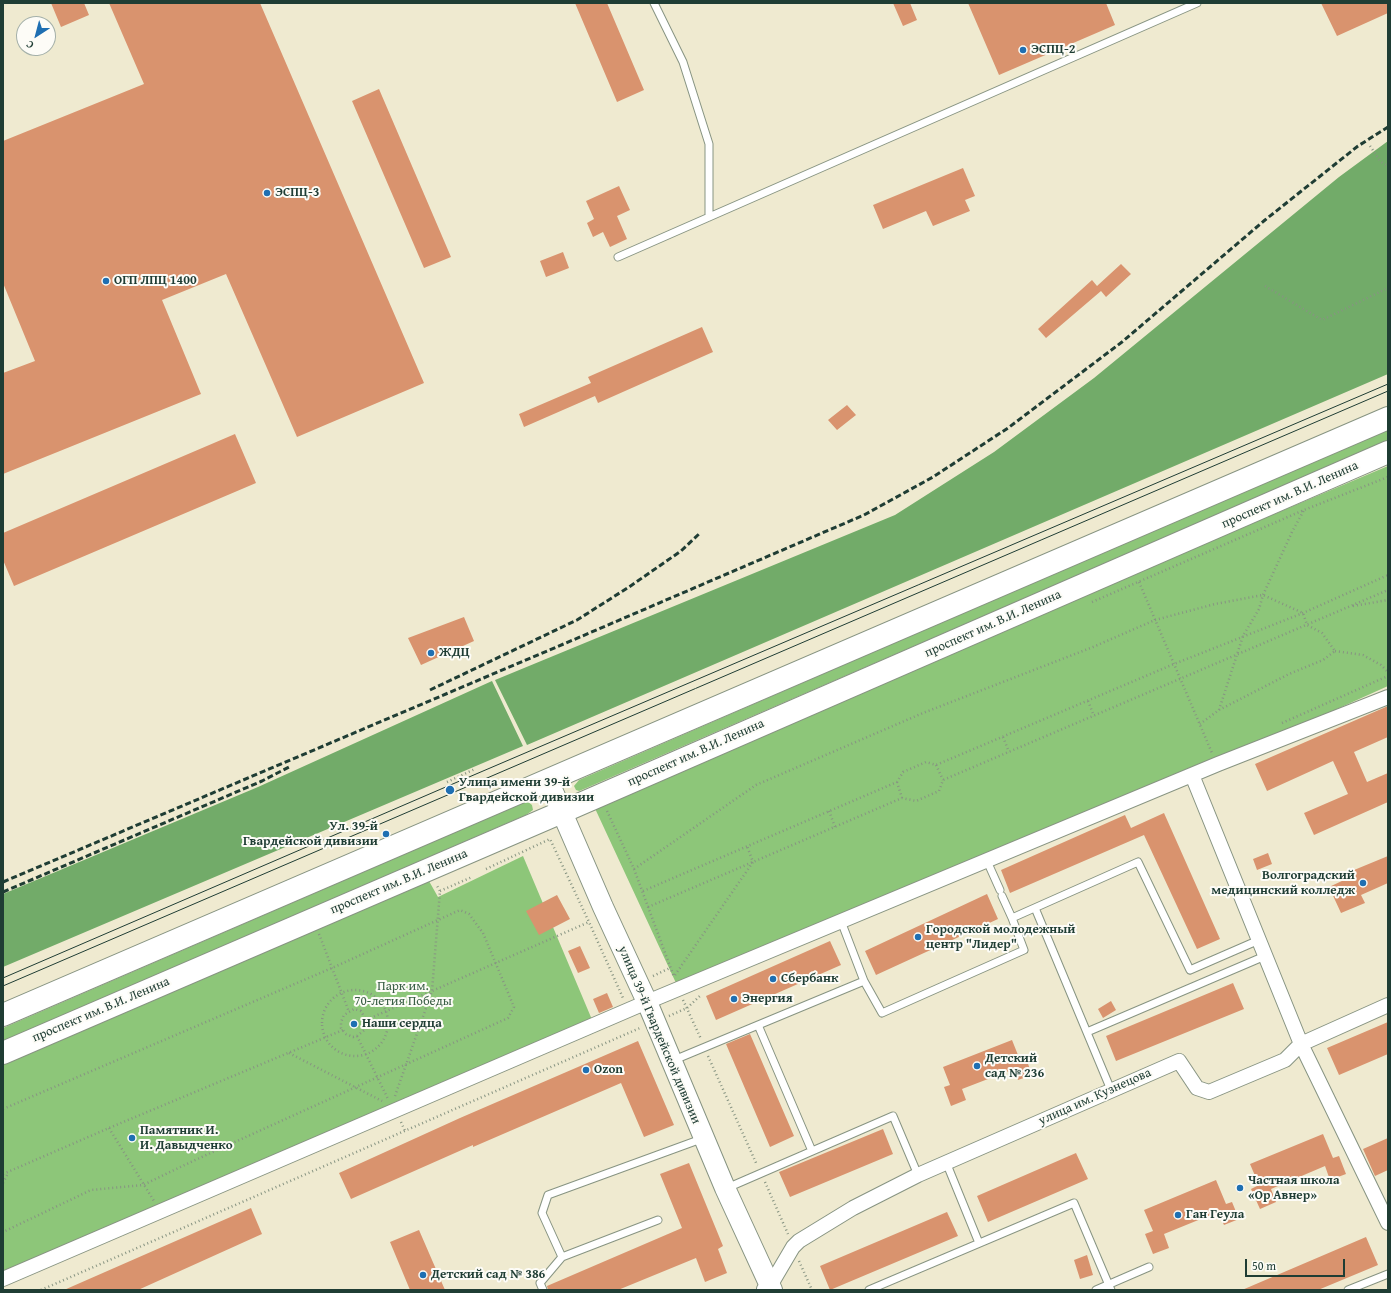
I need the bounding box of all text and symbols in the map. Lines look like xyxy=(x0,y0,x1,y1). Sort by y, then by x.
north arrow xyxy=(16,16,56,56)
text: С xyxy=(22,37,37,53)
place label: ЭСПЦ-2 xyxy=(1031,42,1075,58)
marker: ЭСПЦ-2 xyxy=(1018,45,1028,55)
place label: ЭСПЦ-3 xyxy=(275,185,319,201)
marker: ЭСПЦ-3 xyxy=(262,188,272,198)
place label: ОГП ЛПЦ 1400 xyxy=(114,273,197,289)
marker: ОГП ЛПЦ 1400 xyxy=(101,276,111,286)
street label: проспект им. В.И. Ленина xyxy=(1219,458,1361,532)
street label: проспект им. В.И. Ленина xyxy=(922,587,1064,661)
place label: ЖДЦ xyxy=(439,645,470,661)
marker: ЖДЦ xyxy=(426,648,436,658)
street label: проспект им. В.И. Ленина xyxy=(625,716,767,790)
place label: Улица имени 39-й Гвардейской дивизии xyxy=(459,775,594,806)
marker: Улица имени 39-й Гвардейской дивизии xyxy=(444,784,456,796)
place label: Ул. 39-й Гвардейской дивизии xyxy=(243,819,378,850)
marker: Ул. 39-й Гвардейской дивизии xyxy=(381,829,391,839)
street label: проспект им. В.И. Ленина xyxy=(328,846,470,918)
place label: Волгоградский медицинский колледж xyxy=(1211,868,1355,899)
marker: Волгоградский медицинский колледж xyxy=(1358,878,1368,888)
place label: Городской молодежный центр "Лидер" xyxy=(926,922,1075,953)
marker: Городской молодежный центр "Лидер" xyxy=(913,932,923,942)
street label: улица 39-й Гвардейской дивизии xyxy=(614,944,704,1126)
place label: Сбербанк xyxy=(781,971,838,987)
street label: проспект им. В.И. Ленина xyxy=(30,974,172,1046)
marker: Сбербанк xyxy=(768,974,778,984)
park label: Парк им. 70-летия Победы xyxy=(354,979,452,1010)
place label: Энергия xyxy=(742,991,793,1007)
marker: Энергия xyxy=(729,994,739,1004)
place label: Наши сердца xyxy=(362,1016,442,1032)
marker: Наши сердца xyxy=(349,1019,359,1029)
place label: Детский сад № 236 xyxy=(985,1051,1044,1082)
marker: Детский сад № 236 xyxy=(972,1061,982,1071)
place label: Ozon xyxy=(594,1062,623,1078)
marker: Ozon xyxy=(581,1065,591,1075)
street label: улица им. Кузнецова xyxy=(1036,1065,1154,1129)
place label: Памятник И. И. Давыдченко xyxy=(140,1123,233,1154)
marker: Памятник И. И. Давыдченко xyxy=(127,1133,137,1143)
place label: Частная школа «Ор Авнер» xyxy=(1248,1173,1340,1204)
marker: Частная школа «Ор Авнер» xyxy=(1235,1183,1245,1193)
place label: Ган Геула xyxy=(1186,1207,1244,1223)
marker: Ган Геула xyxy=(1173,1210,1183,1220)
scale bar xyxy=(1247,1251,1347,1277)
text: 50 m xyxy=(1252,1257,1276,1274)
place label: Детский сад № 386 xyxy=(431,1267,545,1283)
marker: Детский сад № 386 xyxy=(418,1270,428,1280)

